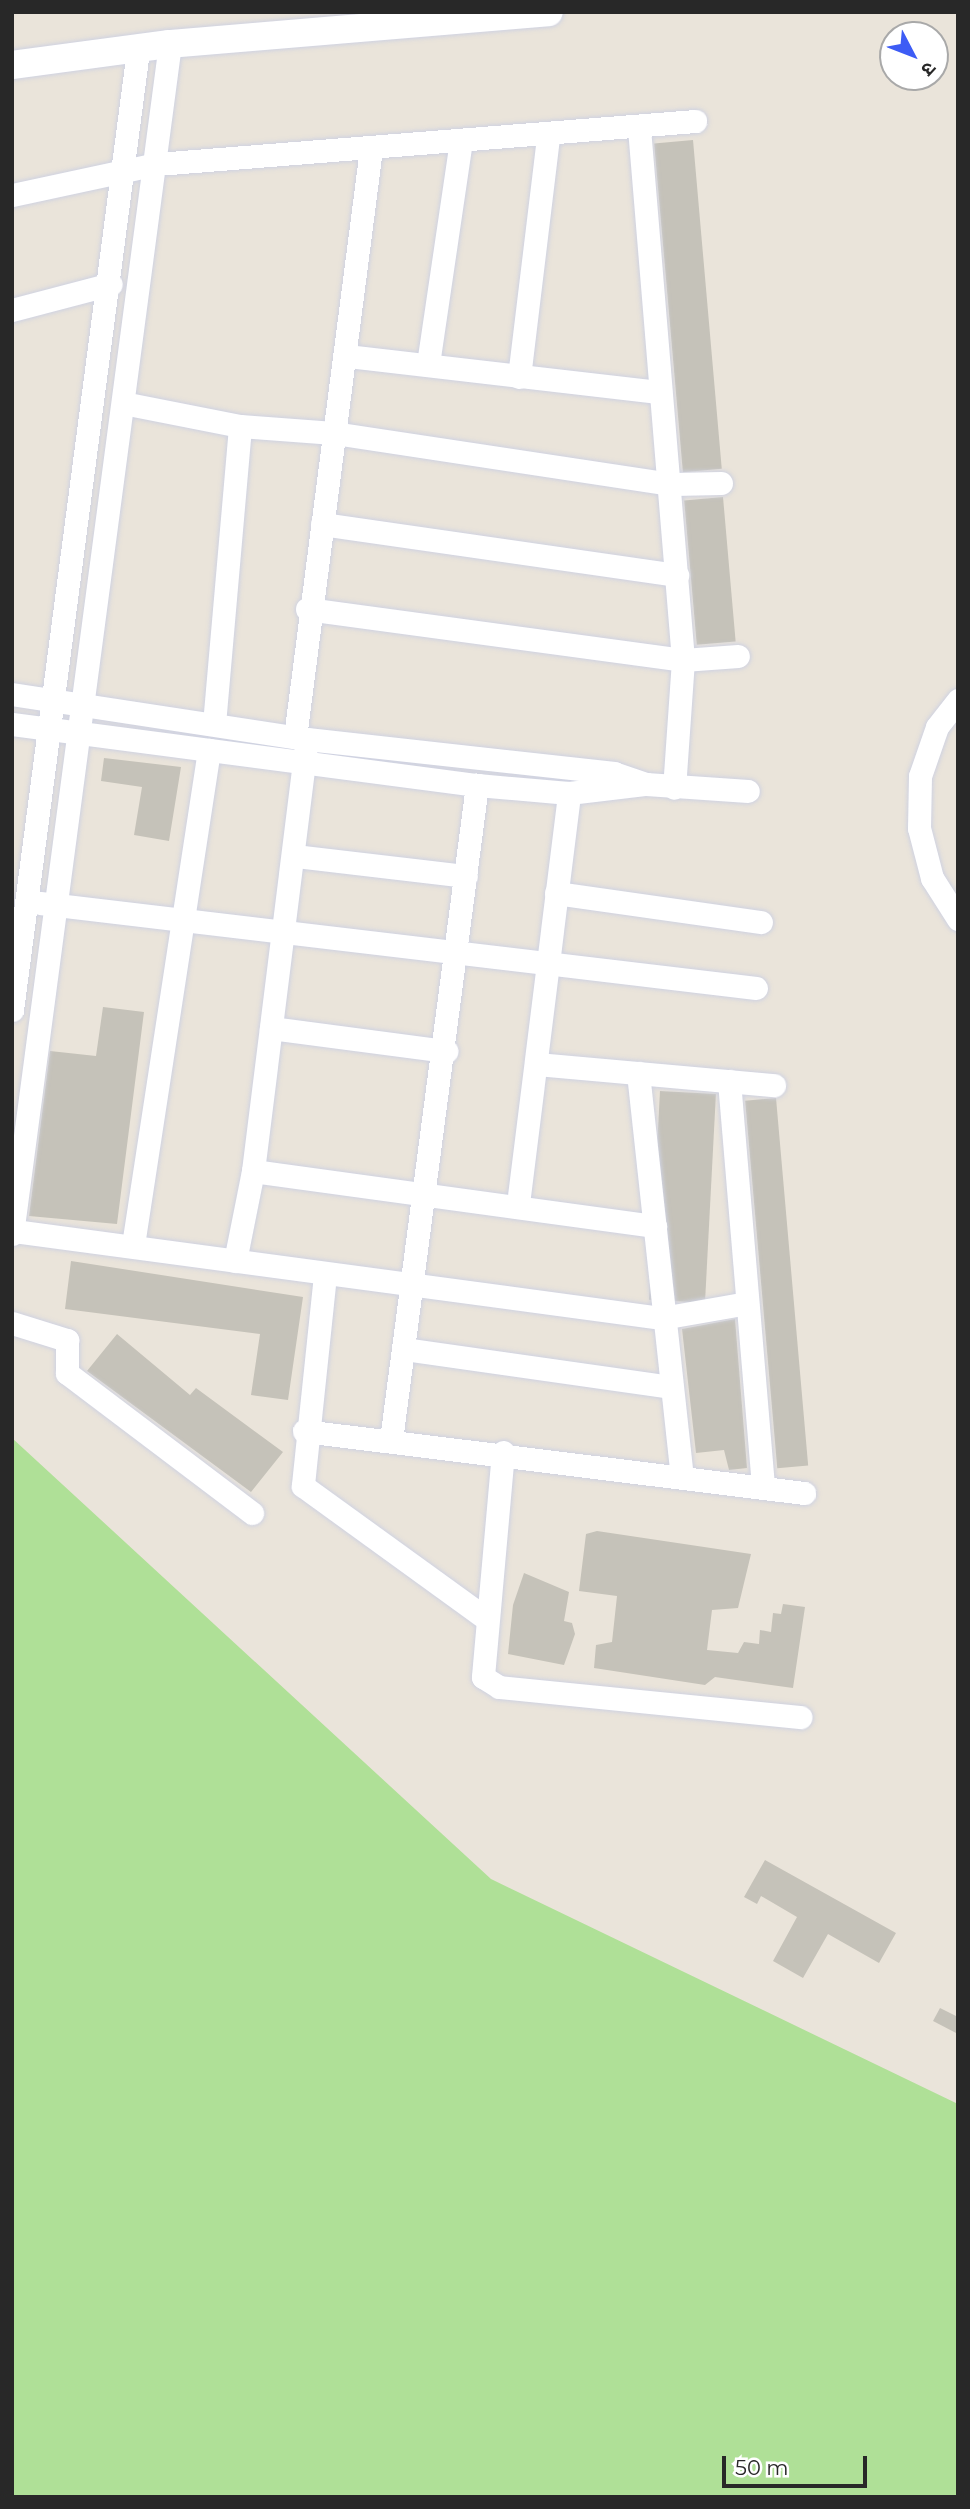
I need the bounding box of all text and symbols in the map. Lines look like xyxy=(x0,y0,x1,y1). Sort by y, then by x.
north arrow xyxy=(879,21,949,91)
text: उ xyxy=(916,57,941,81)
scale bar xyxy=(725,2442,870,2486)
text: 50 m xyxy=(735,2455,789,2480)

